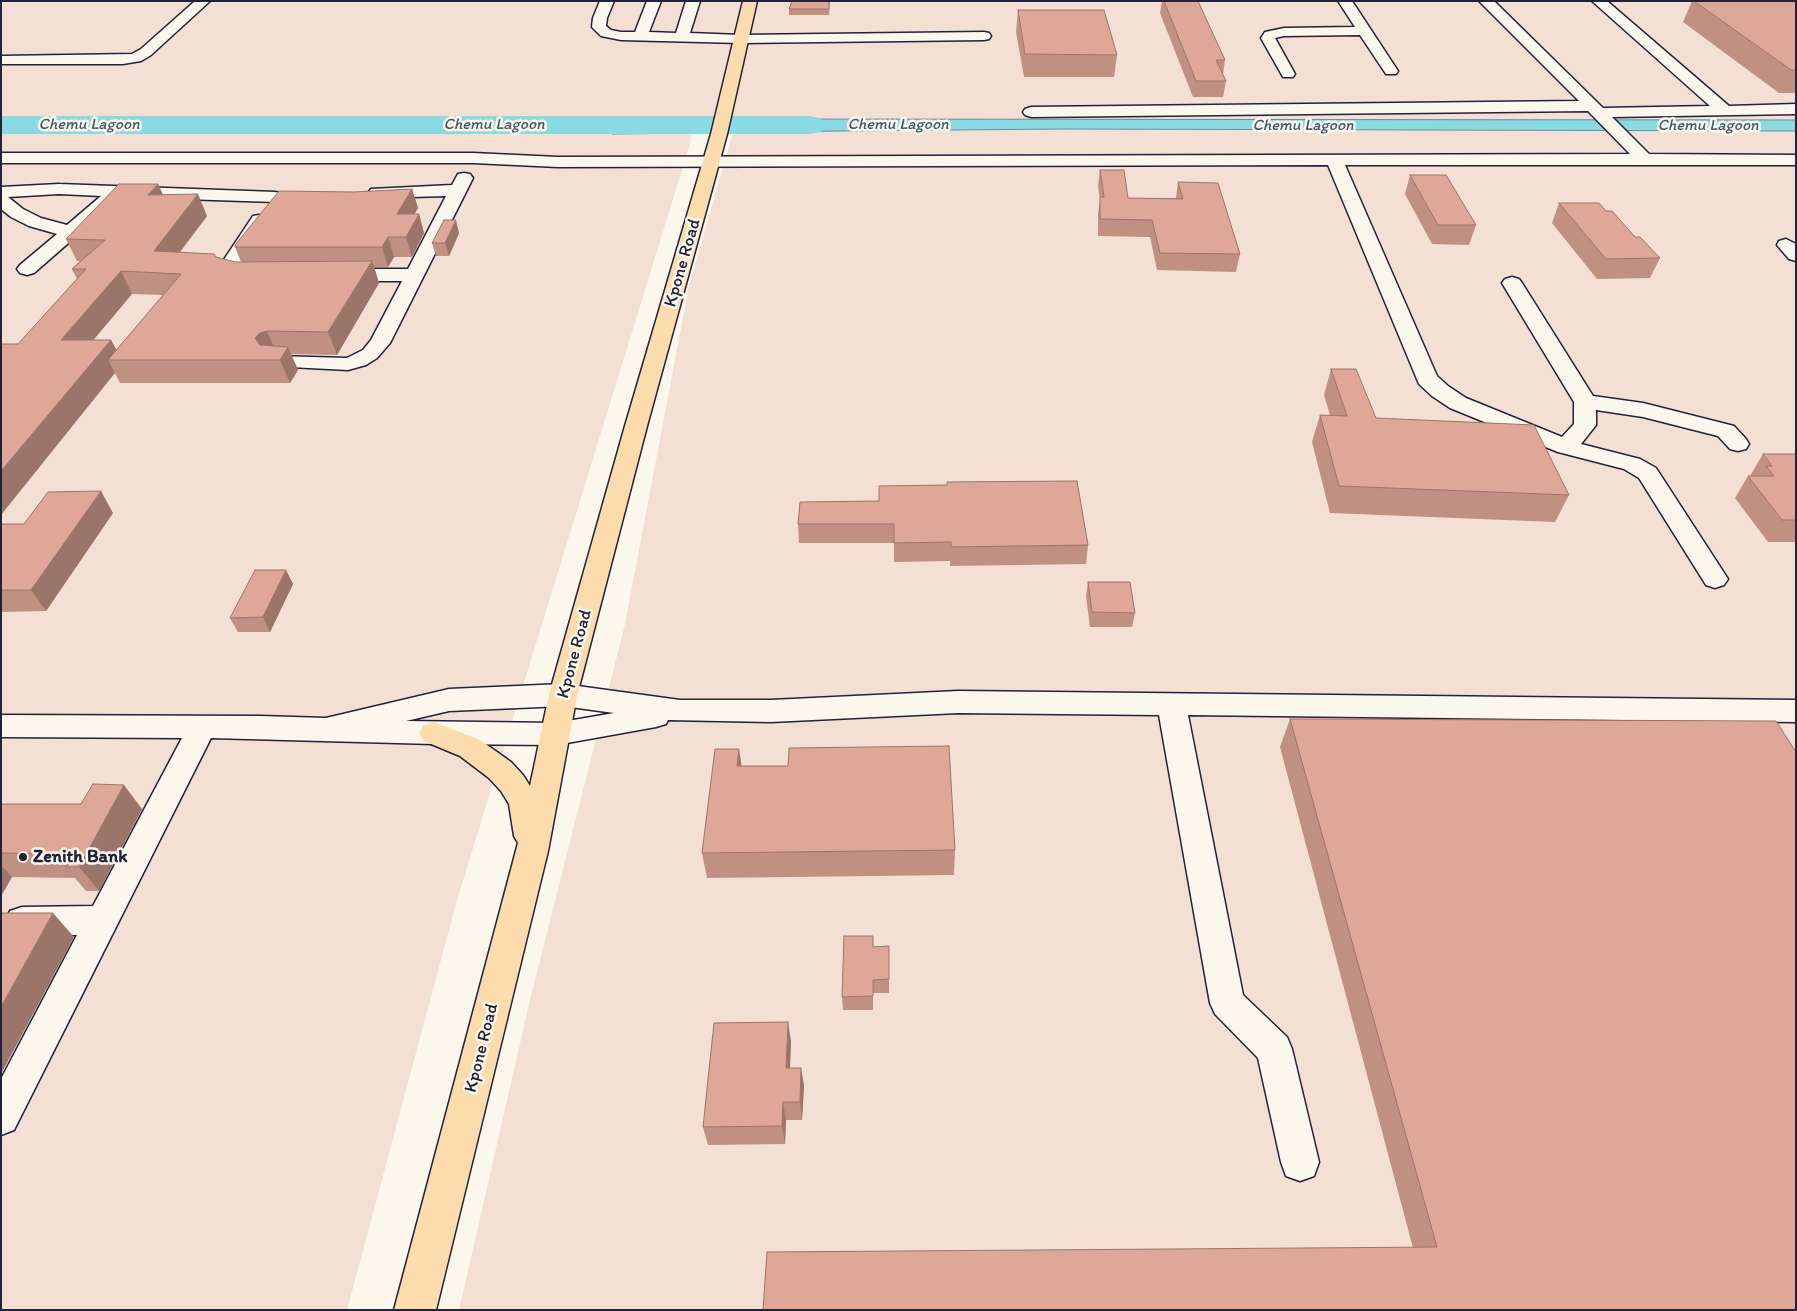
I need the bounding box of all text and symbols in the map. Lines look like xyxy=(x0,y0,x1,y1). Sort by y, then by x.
water label: Chemu Lagoon xyxy=(38,115,140,135)
water label: Chemu Lagoon xyxy=(443,115,545,135)
water label: Chemu Lagoon xyxy=(847,115,949,135)
water label: Chemu Lagoon xyxy=(1252,116,1354,136)
water label: Chemu Lagoon xyxy=(1657,116,1759,136)
street label: Kpone Road xyxy=(660,216,706,310)
street label: Kpone Road xyxy=(553,607,597,701)
place label: Zenith Bank xyxy=(33,846,127,868)
marker: Zenith Bank xyxy=(17,851,29,863)
street label: Kpone Road xyxy=(461,1001,503,1095)

